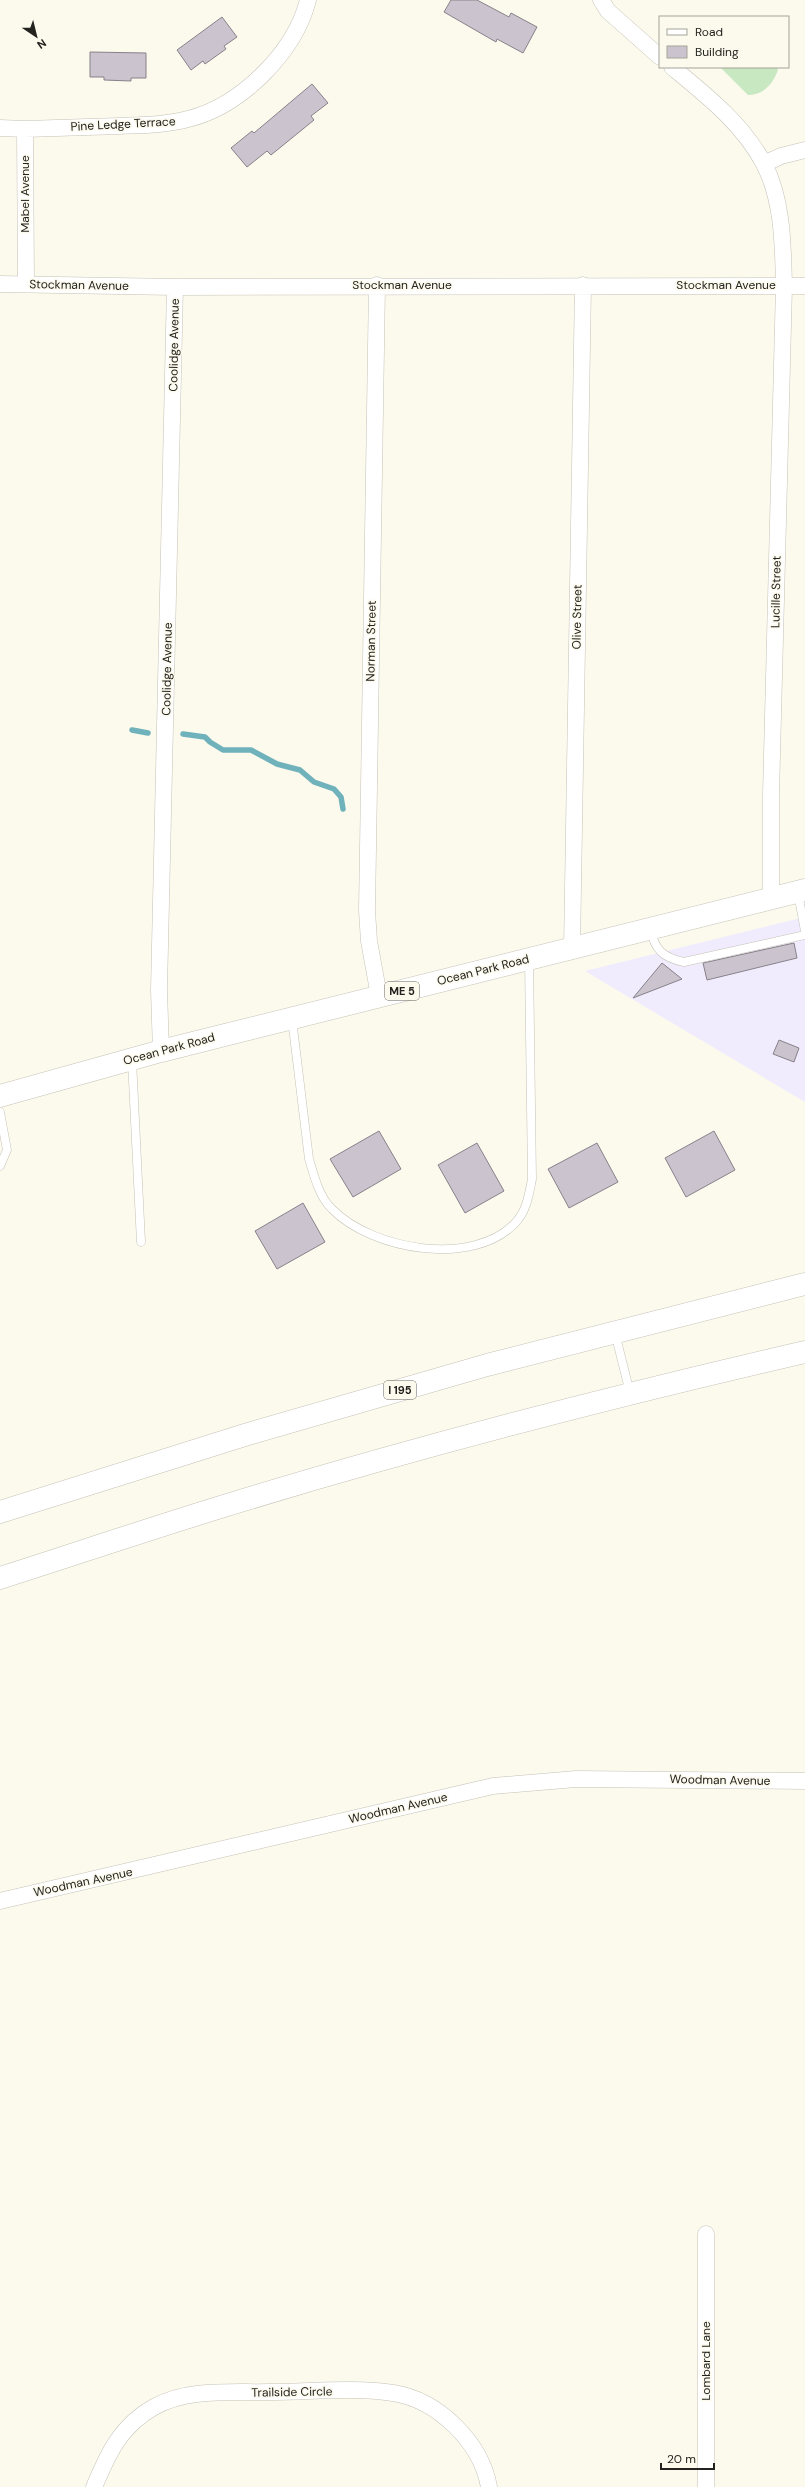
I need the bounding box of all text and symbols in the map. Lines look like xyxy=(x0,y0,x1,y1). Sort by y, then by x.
north arrow xyxy=(16,16,56,56)
legend xyxy=(659,16,789,68)
text: Road xyxy=(695,24,723,40)
text: N xyxy=(34,36,49,52)
text: Building xyxy=(695,44,739,60)
street label: Pine Ledge Terrace xyxy=(70,113,176,135)
street label: Mabel Avenue xyxy=(17,155,33,233)
street label: Stockman Avenue xyxy=(29,276,129,294)
street label: Stockman Avenue xyxy=(352,277,452,293)
street label: Stockman Avenue xyxy=(676,277,776,293)
street label: Coolidge Avenue xyxy=(165,298,183,392)
street label: Lucille Street xyxy=(767,555,785,628)
street label: Olive Street xyxy=(568,584,586,650)
street label: Norman Street xyxy=(362,600,380,682)
street label: Coolidge Avenue xyxy=(158,622,176,716)
street label: Ocean Park Road xyxy=(435,951,531,989)
road number: ME 5 xyxy=(385,982,419,1000)
street label: Ocean Park Road xyxy=(121,1029,217,1069)
road number: I 195 xyxy=(384,1381,416,1399)
street label: Woodman Avenue xyxy=(669,1771,771,1789)
street label: Woodman Avenue xyxy=(347,1789,449,1827)
street label: Woodman Avenue xyxy=(32,1864,134,1900)
street label: Lombard Lane xyxy=(698,2321,714,2401)
street label: Trailside Circle xyxy=(251,2383,333,2401)
scale bar xyxy=(661,2445,714,2471)
text: 20 m xyxy=(667,2451,696,2467)

